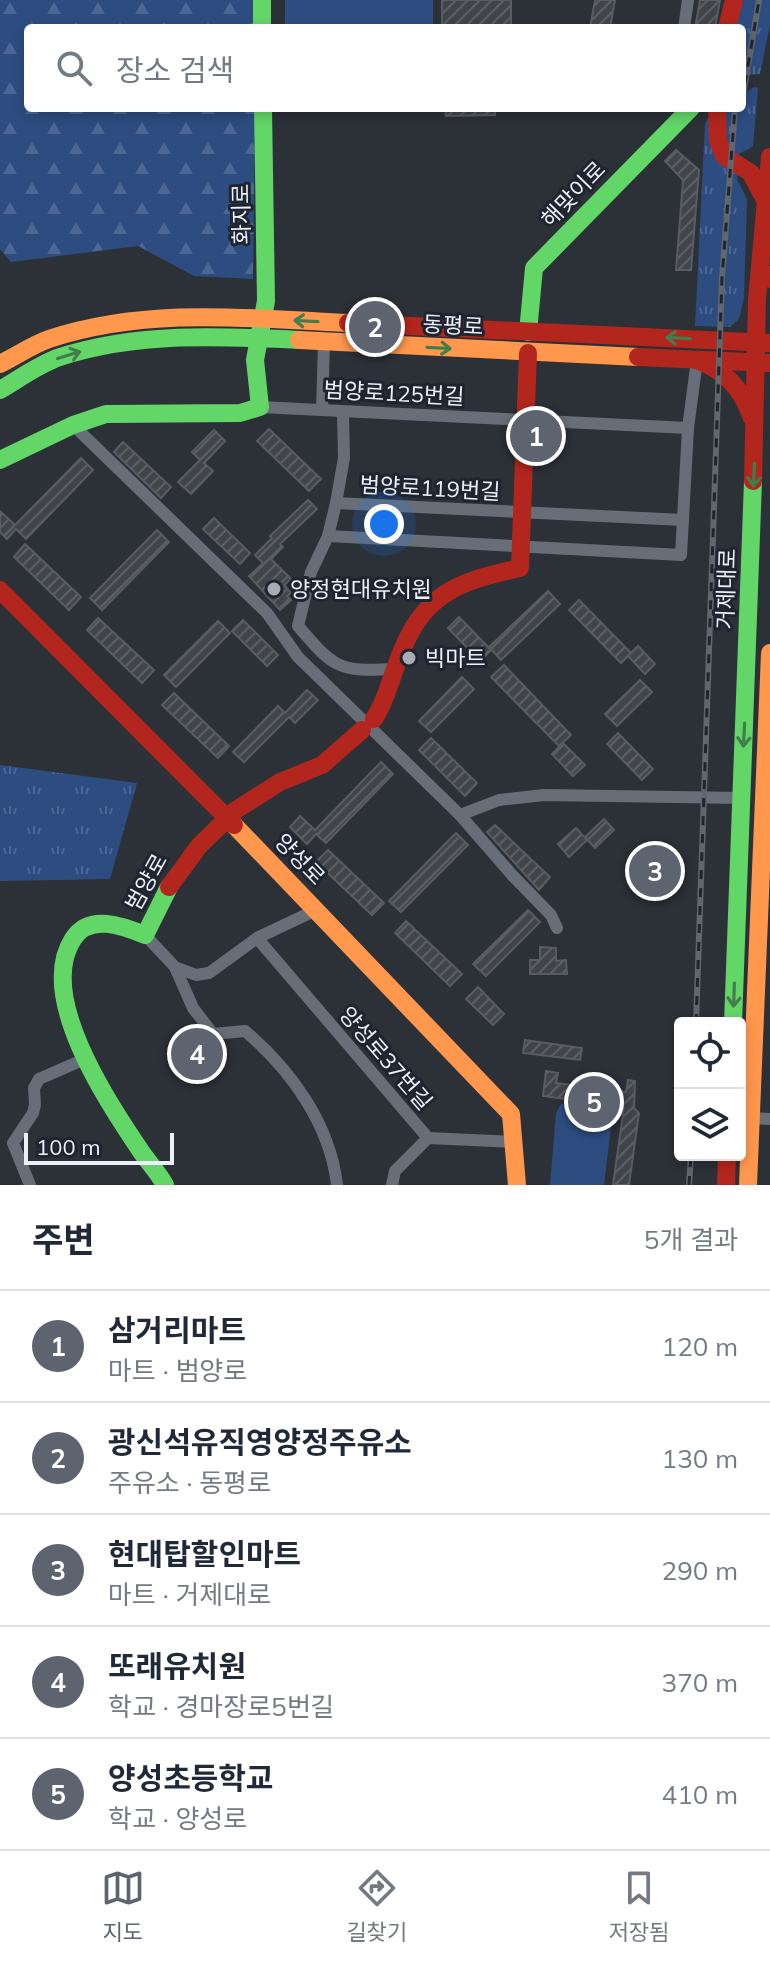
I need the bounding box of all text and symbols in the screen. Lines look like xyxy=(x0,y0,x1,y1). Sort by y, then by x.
search box xyxy=(24,24,746,112)
icon: search xyxy=(52,46,96,90)
text: 장소 검색 xyxy=(116,51,234,89)
street label: 해맞이로 xyxy=(535,155,611,233)
street label: 화지로 xyxy=(226,183,256,245)
pin: 2 xyxy=(349,297,401,357)
street label: 동평로 xyxy=(422,309,484,341)
one-way arrow xyxy=(293,313,320,328)
one-way arrow xyxy=(665,331,692,346)
one-way arrow xyxy=(425,341,452,356)
one-way arrow xyxy=(56,347,81,361)
street label: 범양로125번길 xyxy=(323,375,465,411)
pin: 1 xyxy=(510,406,562,466)
one-way arrow xyxy=(746,461,761,488)
street label: 범양로119번길 xyxy=(359,470,501,506)
your location xyxy=(364,504,404,544)
street label: 거제대로 xyxy=(711,548,741,630)
place label: 양정현대유치원 xyxy=(290,575,432,603)
marker: 양정현대유치원 xyxy=(265,580,283,598)
place label: 빅마트 xyxy=(425,644,486,672)
marker: 빅마트 xyxy=(400,649,418,667)
one-way arrow xyxy=(737,721,752,748)
street label: 양성로 xyxy=(269,827,331,891)
pin: 3 xyxy=(629,841,681,901)
street label: 범양로 xyxy=(119,849,173,915)
one-way arrow xyxy=(726,981,741,1008)
street label: 양성로37번길 xyxy=(334,1001,438,1115)
map controls xyxy=(674,1017,746,1161)
button: locate xyxy=(674,1017,746,1089)
pin: 4 xyxy=(171,1024,223,1084)
pin: 5 xyxy=(568,1072,620,1132)
button: layers xyxy=(674,1089,746,1161)
scale bar xyxy=(24,1129,174,1165)
text: 100 m xyxy=(36,1133,101,1161)
text: 주변 xyxy=(32,1218,95,1261)
text: 5개 결과 xyxy=(644,1223,738,1256)
text: 삼거리마트 xyxy=(108,1311,246,1349)
text: 1 xyxy=(50,1330,66,1363)
text: 120 m xyxy=(662,1330,738,1363)
text: 마트 · 범양로 xyxy=(108,1354,247,1387)
text: 광신석유직영양정주유소 xyxy=(108,1423,412,1461)
text: 2 xyxy=(50,1442,66,1475)
text: 130 m xyxy=(662,1442,738,1475)
text: 주유소 · 동평로 xyxy=(108,1466,271,1499)
text: 현대탑할인마트 xyxy=(108,1535,301,1573)
text: 3 xyxy=(50,1554,66,1587)
text: 290 m xyxy=(662,1554,738,1587)
text: 마트 · 거제대로 xyxy=(108,1578,271,1611)
text: 또래유치원 xyxy=(108,1647,246,1685)
text: 4 xyxy=(50,1666,66,1699)
text: 370 m xyxy=(662,1666,738,1699)
text: 학교 · 경마장로5번길 xyxy=(108,1690,335,1723)
text: 양성초등학교 xyxy=(108,1759,274,1797)
text: 5 xyxy=(50,1778,66,1811)
text: 410 m xyxy=(662,1778,738,1811)
text: 학교 · 양성로 xyxy=(108,1802,247,1835)
tab: 지도 xyxy=(101,1866,145,1946)
tab: 길찾기 xyxy=(346,1866,407,1946)
tab: 저장됨 xyxy=(608,1866,669,1946)

